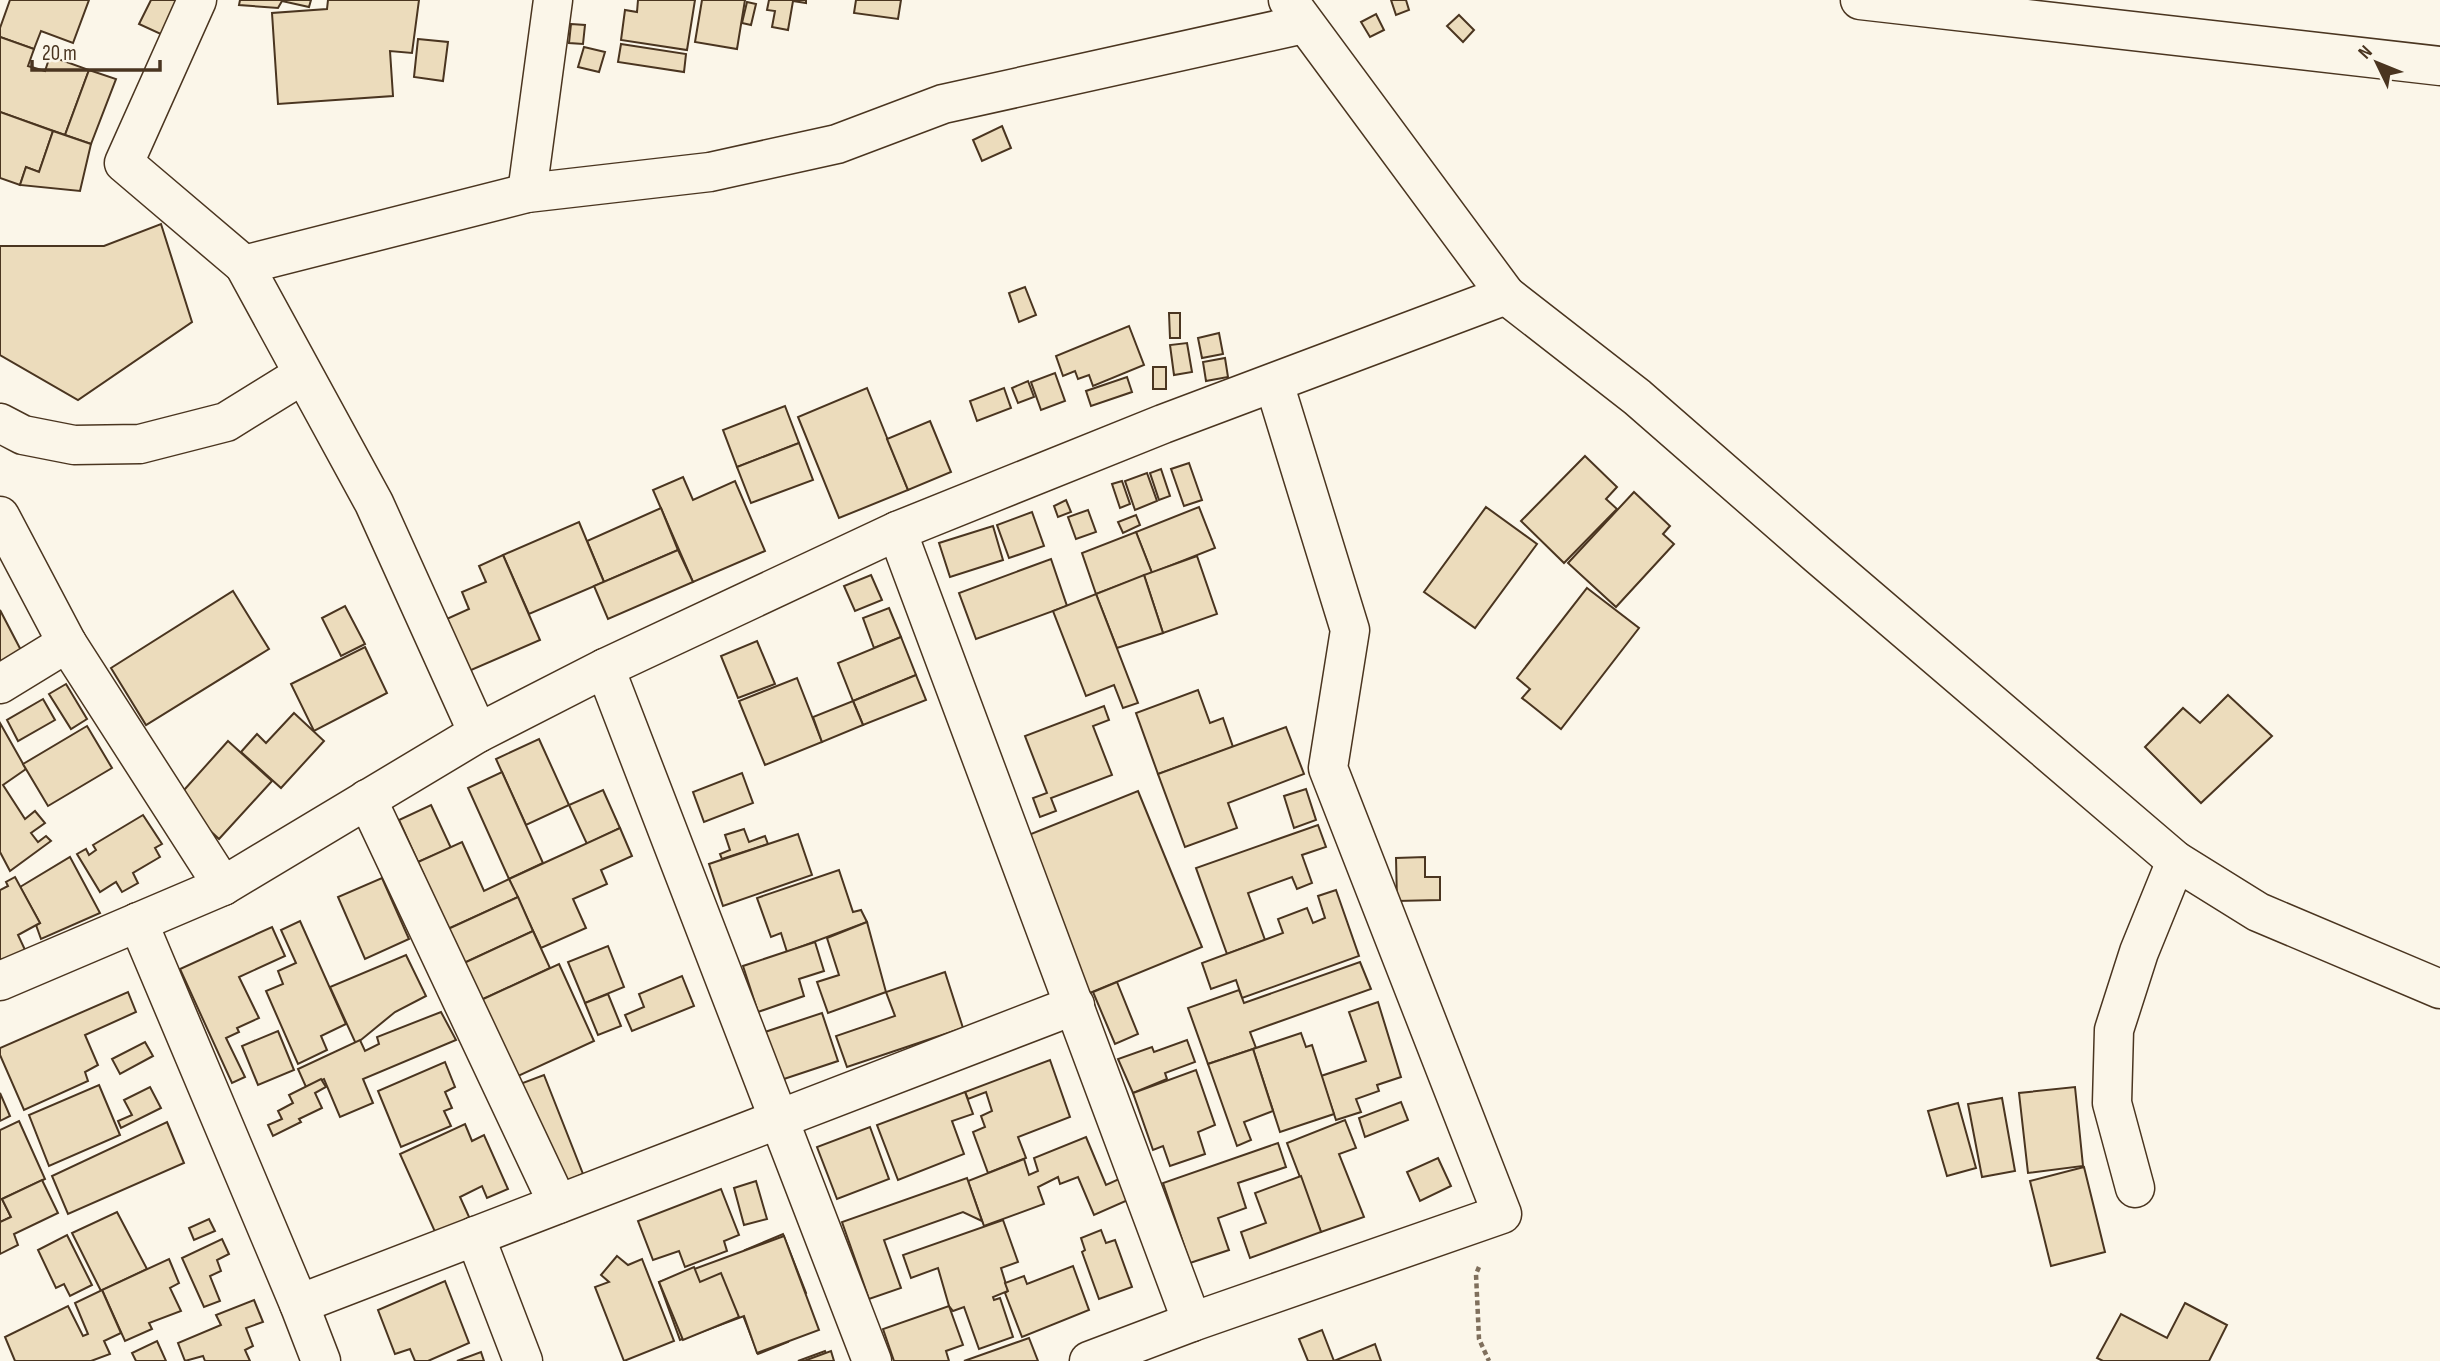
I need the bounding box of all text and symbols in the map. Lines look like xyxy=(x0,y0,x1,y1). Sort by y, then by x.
scale bar xyxy=(32,28,159,72)
north arrow xyxy=(2342,28,2412,98)
text: 20 m xyxy=(42,41,77,66)
text: N xyxy=(2354,41,2378,64)

